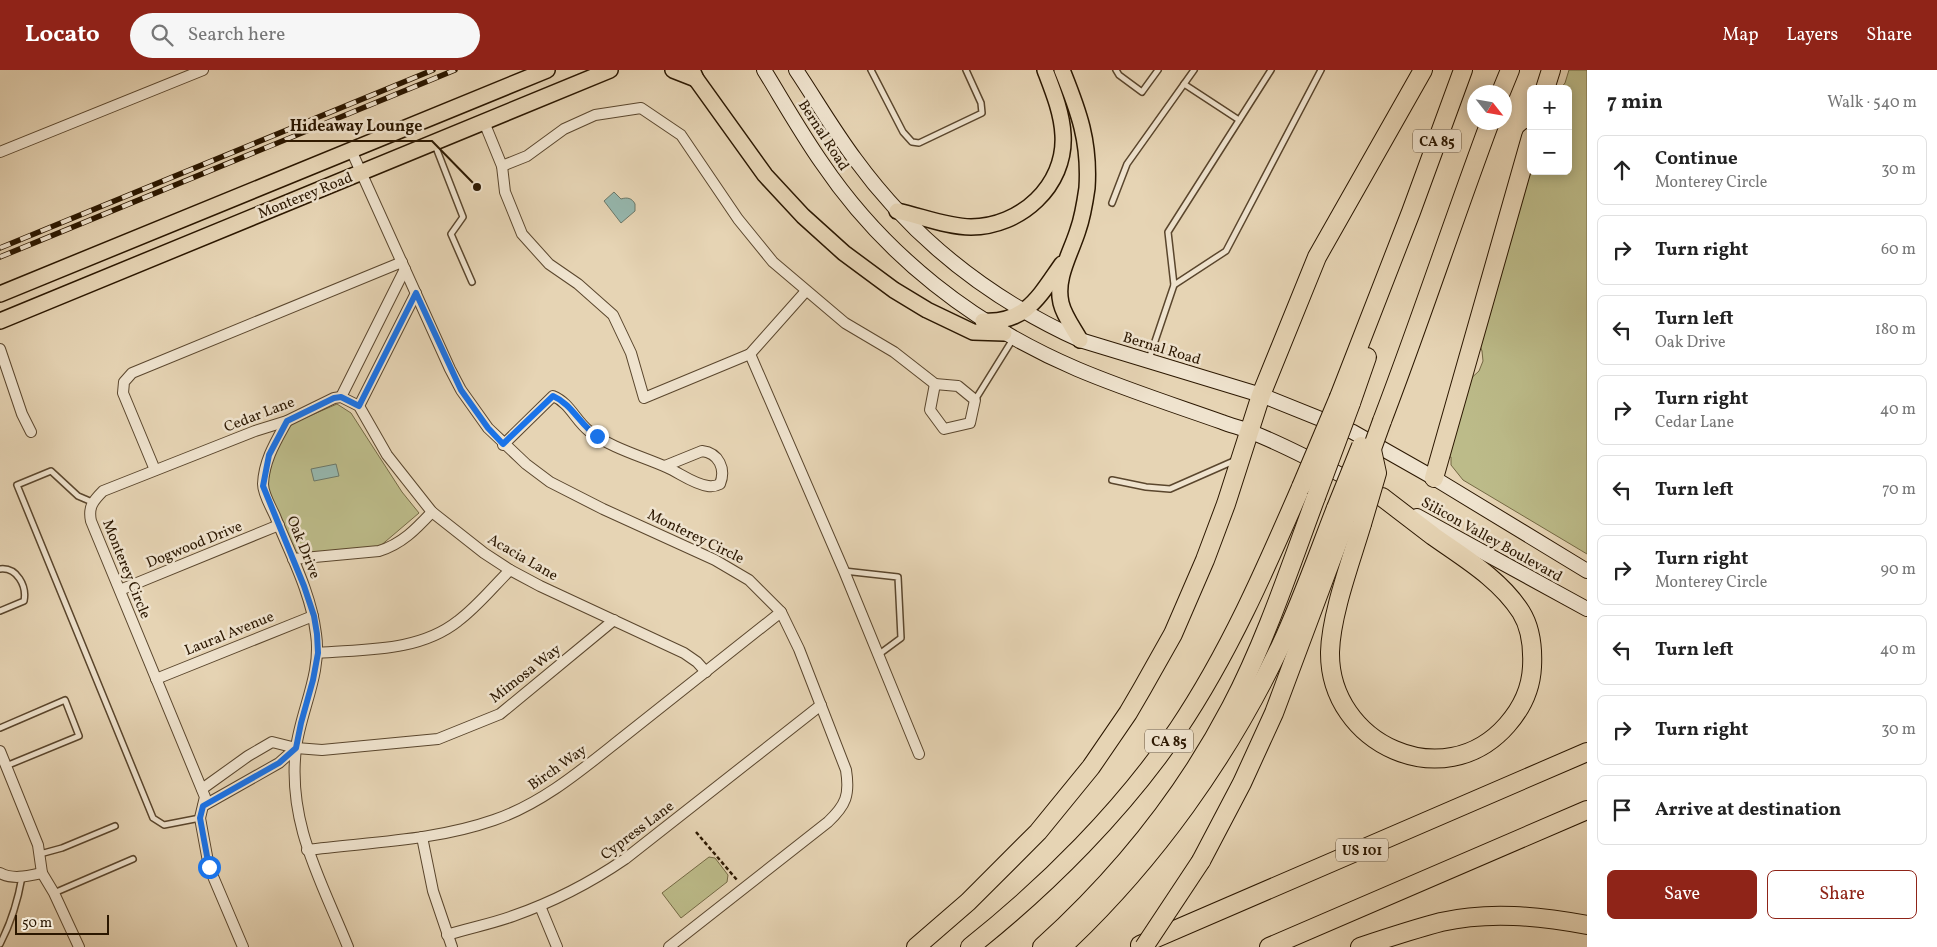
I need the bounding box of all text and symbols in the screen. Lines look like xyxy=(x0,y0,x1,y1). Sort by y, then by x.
search box xyxy=(130,13,480,58)
text: Locato xyxy=(25,18,100,52)
icon: search xyxy=(148,21,176,49)
text: Search here xyxy=(188,22,285,48)
text: Map xyxy=(1722,23,1758,48)
text: Layers xyxy=(1786,23,1838,48)
text: Share xyxy=(1866,23,1912,48)
north arrow xyxy=(1467,85,1512,130)
map controls xyxy=(1527,85,1572,175)
button: + xyxy=(1527,85,1572,130)
text: 7 min xyxy=(1607,88,1663,117)
text: Walk · 540 m xyxy=(1827,92,1917,114)
street label: Bernal Road xyxy=(792,96,853,175)
callout: Hideaway Lounge xyxy=(280,110,432,141)
text: Hideaway Lounge xyxy=(290,116,422,138)
road number: CA 85 xyxy=(1413,129,1461,152)
button: − xyxy=(1527,130,1572,175)
text: Continue xyxy=(1655,146,1738,172)
icon: ahead xyxy=(1608,156,1636,184)
text: 30 m xyxy=(1881,159,1916,181)
street label: Monterey Road xyxy=(255,168,356,225)
text: Monterey Circle xyxy=(1655,172,1767,194)
icon: right xyxy=(1608,236,1636,264)
text: Turn right xyxy=(1655,237,1748,263)
text: 60 m xyxy=(1881,239,1916,261)
text: Turn left xyxy=(1655,306,1734,332)
icon: left xyxy=(1608,316,1636,344)
text: 180 m xyxy=(1875,319,1916,341)
street label: Bernal Road xyxy=(1120,328,1203,371)
text: Oak Drive xyxy=(1655,332,1726,354)
text: Turn right xyxy=(1655,386,1748,412)
street label: Cedar Lane xyxy=(221,392,298,438)
icon: right xyxy=(1608,396,1636,424)
text: 40 m xyxy=(1880,399,1916,421)
text: Cedar Lane xyxy=(1655,412,1734,434)
route end xyxy=(586,425,609,448)
icon: left xyxy=(1608,476,1636,504)
text: Turn left xyxy=(1655,477,1734,503)
text: 70 m xyxy=(1882,479,1916,501)
street label: Silicon Valley Boulevard xyxy=(1417,493,1566,588)
street label: Monterey Circle xyxy=(643,505,747,570)
street label: Oak Drive xyxy=(280,513,325,582)
street label: Monterey Circle xyxy=(96,517,155,622)
street label: Dogwood Drive xyxy=(143,517,246,574)
street label: Acacia Lane xyxy=(483,530,561,587)
text: Turn right xyxy=(1655,546,1748,572)
icon: right xyxy=(1608,556,1636,584)
text: 90 m xyxy=(1880,559,1916,581)
text: Monterey Circle xyxy=(1655,572,1767,594)
street label: Laural Avenue xyxy=(182,607,277,662)
icon: left xyxy=(1608,636,1636,664)
text: Turn left xyxy=(1655,637,1734,663)
text: 40 m xyxy=(1880,639,1916,661)
street label: Mimosa Way xyxy=(486,640,566,709)
icon: right xyxy=(1608,716,1636,744)
text: Turn right xyxy=(1655,717,1748,743)
text: 30 m xyxy=(1881,719,1916,741)
road number: CA 85 xyxy=(1145,729,1193,752)
street label: Birch Way xyxy=(524,740,591,796)
icon: arrive xyxy=(1608,796,1636,824)
street label: Cypress Lane xyxy=(597,797,679,866)
text: Arrive at destination xyxy=(1655,797,1841,823)
road number: US 101 xyxy=(1336,838,1388,862)
route start xyxy=(198,856,221,879)
button: Save xyxy=(1607,870,1757,919)
button: Share xyxy=(1767,870,1917,919)
scale bar xyxy=(15,912,109,935)
text: 50 m xyxy=(22,914,52,933)

